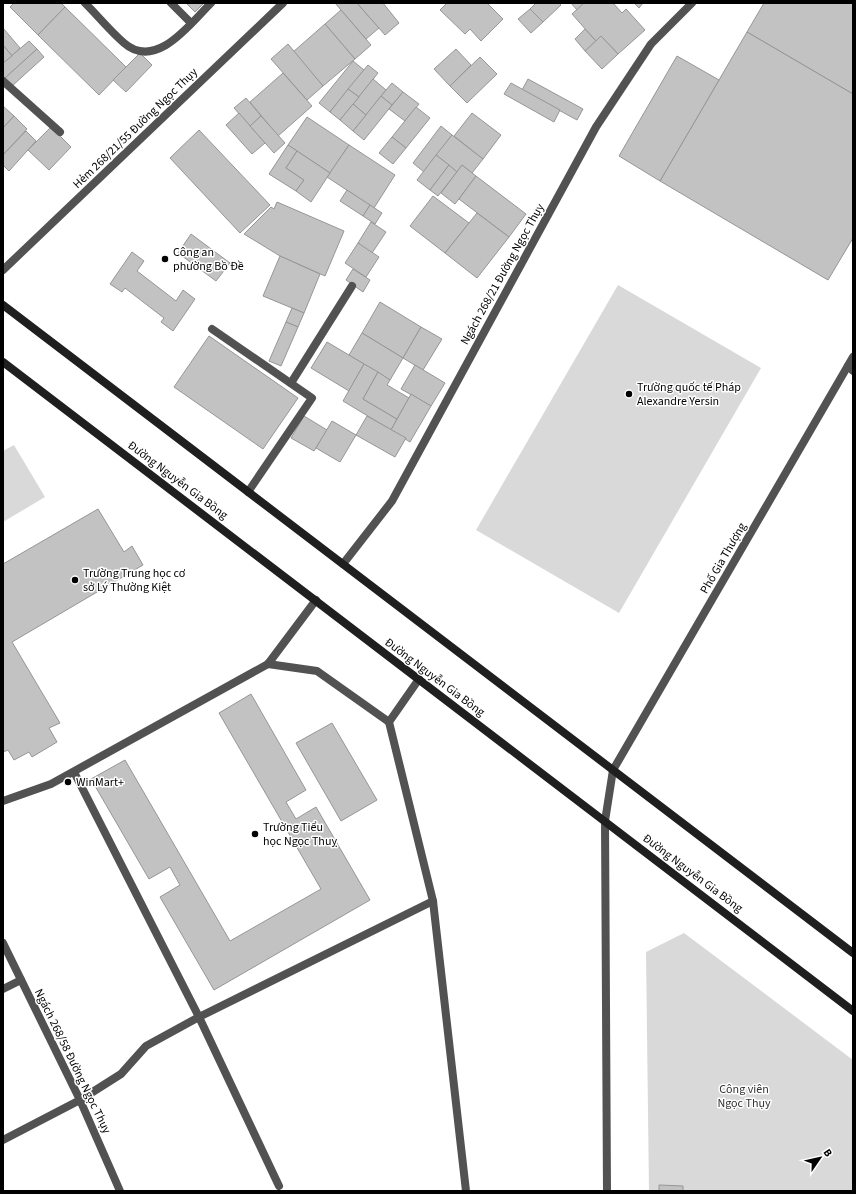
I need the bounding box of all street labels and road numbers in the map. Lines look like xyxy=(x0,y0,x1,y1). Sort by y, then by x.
street label: Hẻm 268/21/55 Đường Ngọc Thụy xyxy=(69,64,202,193)
street label: Ngách 268/21 Đường Ngọc Thụy xyxy=(456,200,549,348)
street label: Đường Nguyễn Gia Bồng xyxy=(124,437,231,524)
street label: Phố Gia Thượng xyxy=(696,520,751,597)
street label: Đường Nguyễn Gia Bồng xyxy=(381,634,488,721)
street label: Đường Nguyễn Gia Bồng xyxy=(639,830,746,917)
street label: Ngách 268/58 Đường Ngọc Thụy xyxy=(30,986,115,1137)

